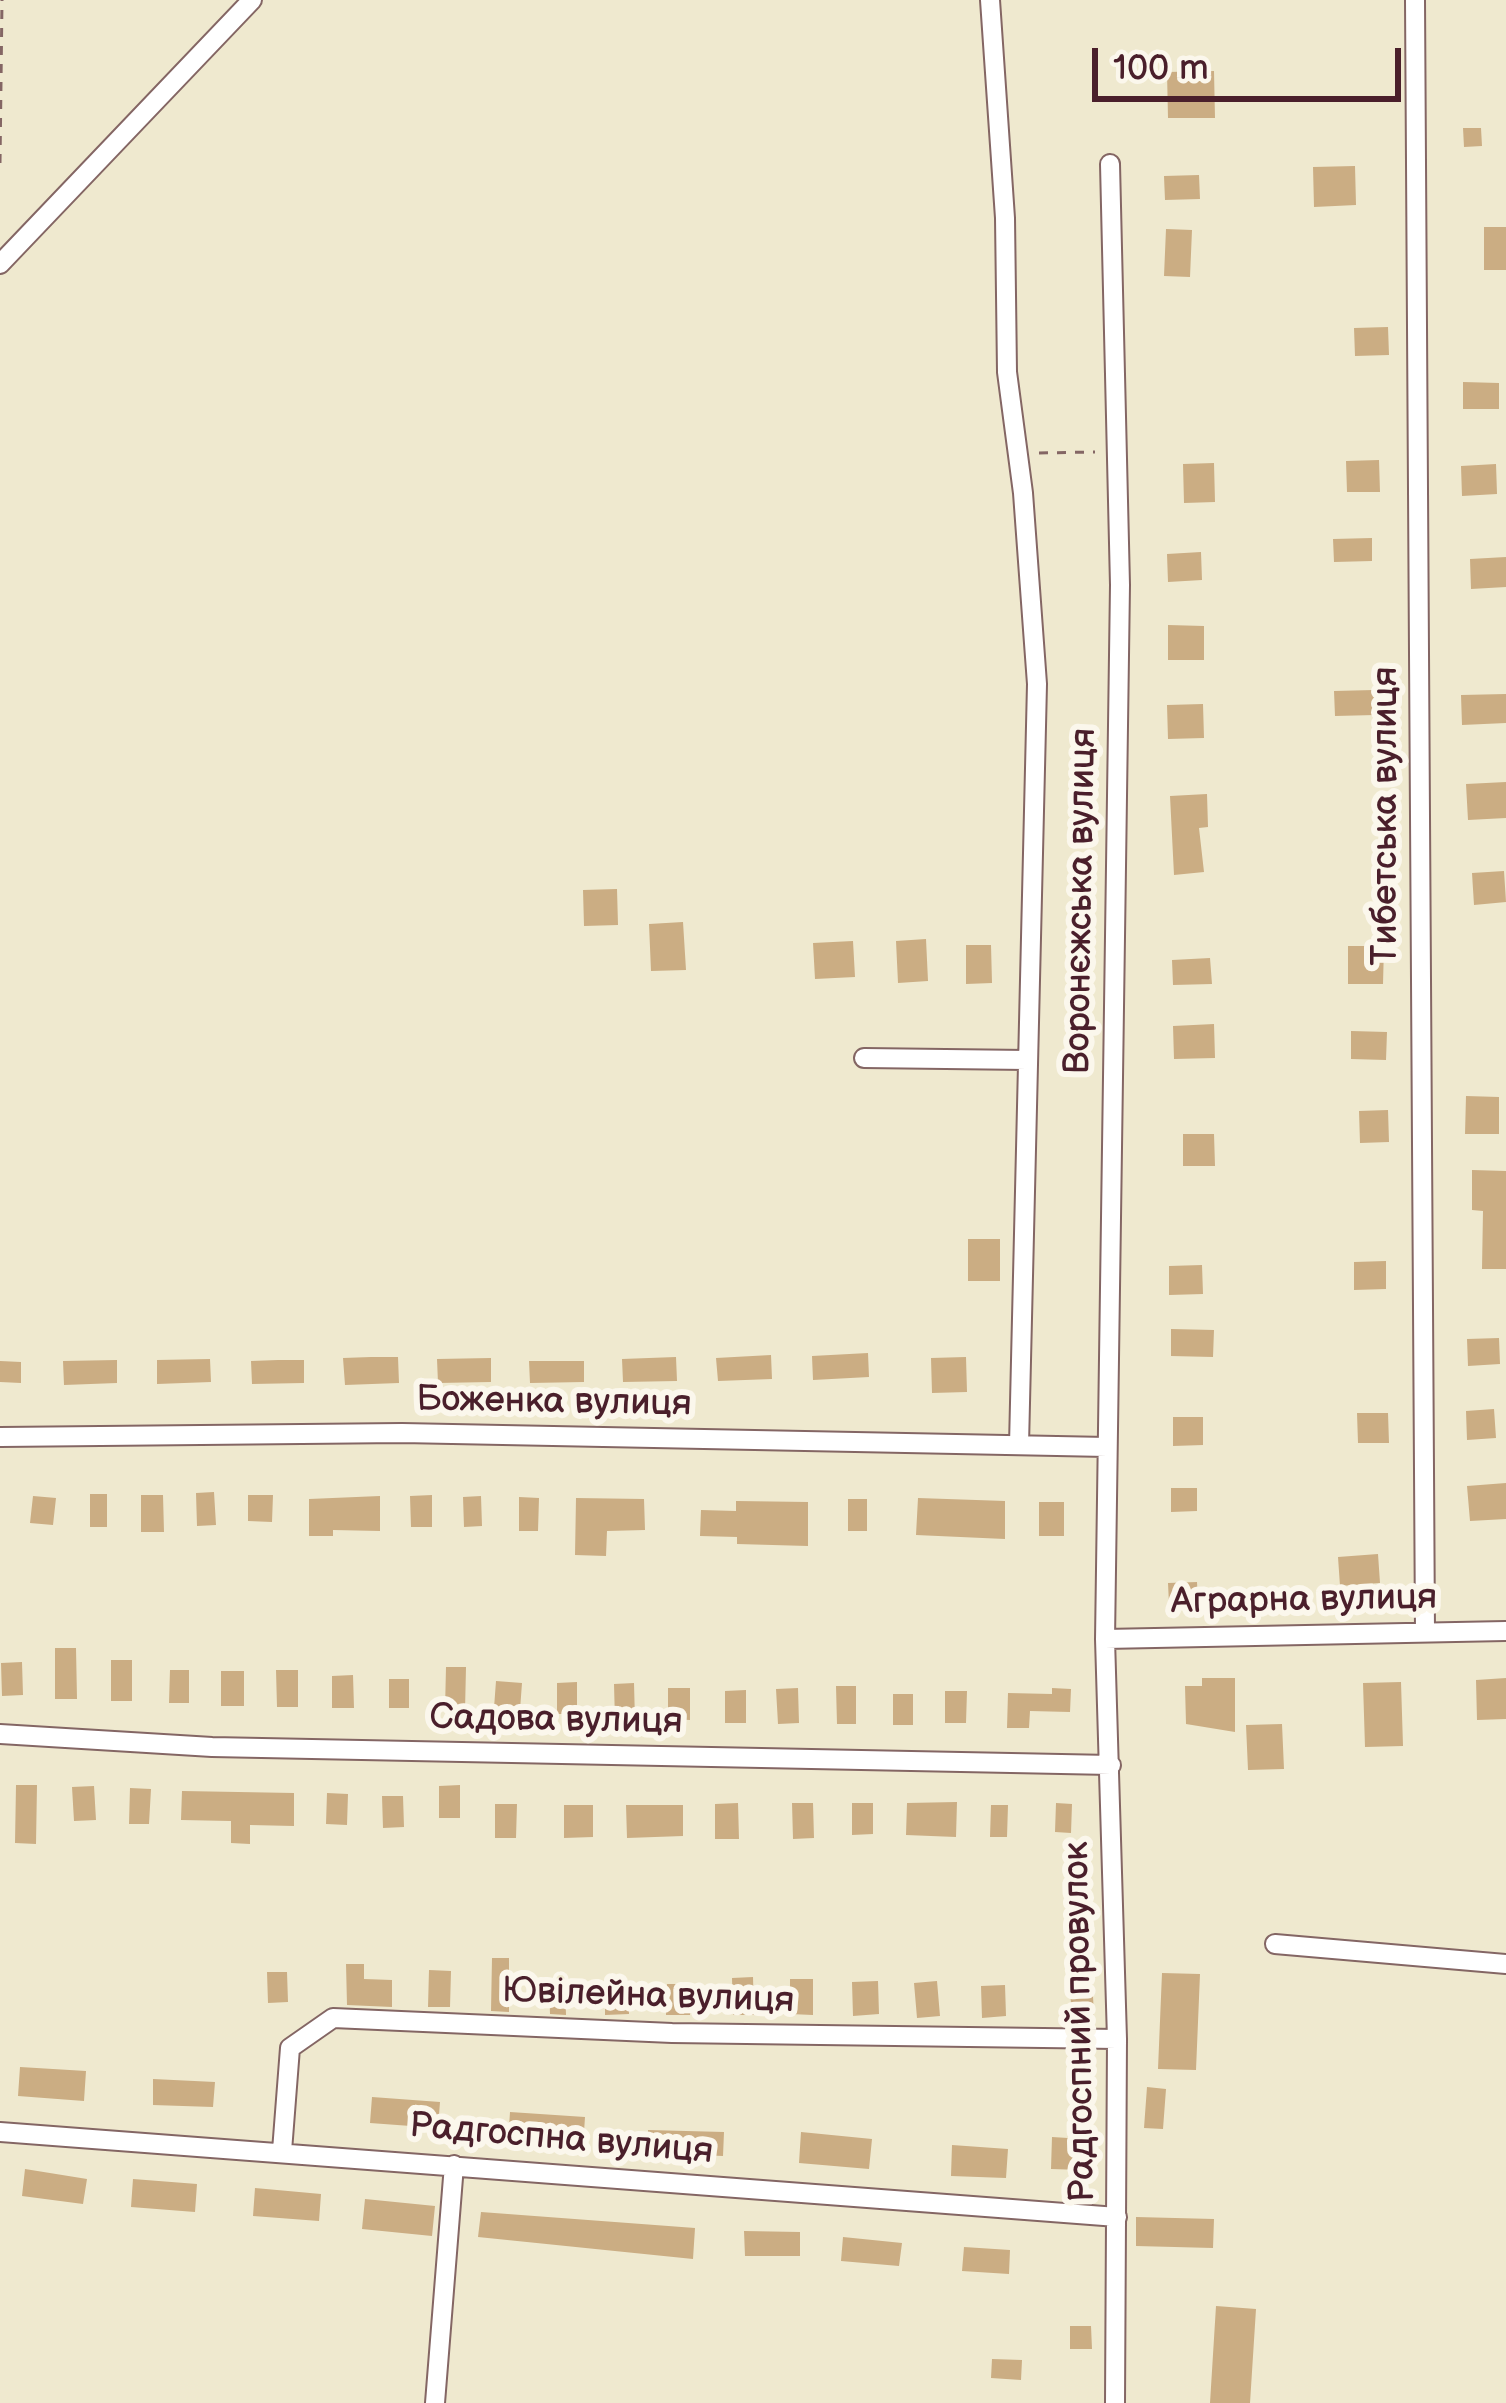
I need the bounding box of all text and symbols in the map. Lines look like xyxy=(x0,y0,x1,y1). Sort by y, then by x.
scale bar xyxy=(1098,24,1407,98)
text: 100 m xyxy=(1113,47,1209,90)
street label: Тибетська вулиця xyxy=(1365,667,1409,965)
street label: Воронєжська вулиця xyxy=(1057,727,1107,1075)
street label: Боженка вулиця xyxy=(416,1379,692,1427)
street label: Аграрна вулиця xyxy=(1170,1577,1438,1625)
street label: Садова вулиця xyxy=(429,1697,683,1745)
street label: Радгоспний провулок xyxy=(1056,1841,1106,2203)
street label: Ювілейна вулиця xyxy=(501,1970,795,2024)
street label: Радгоспна вулиця xyxy=(407,2105,715,2175)

